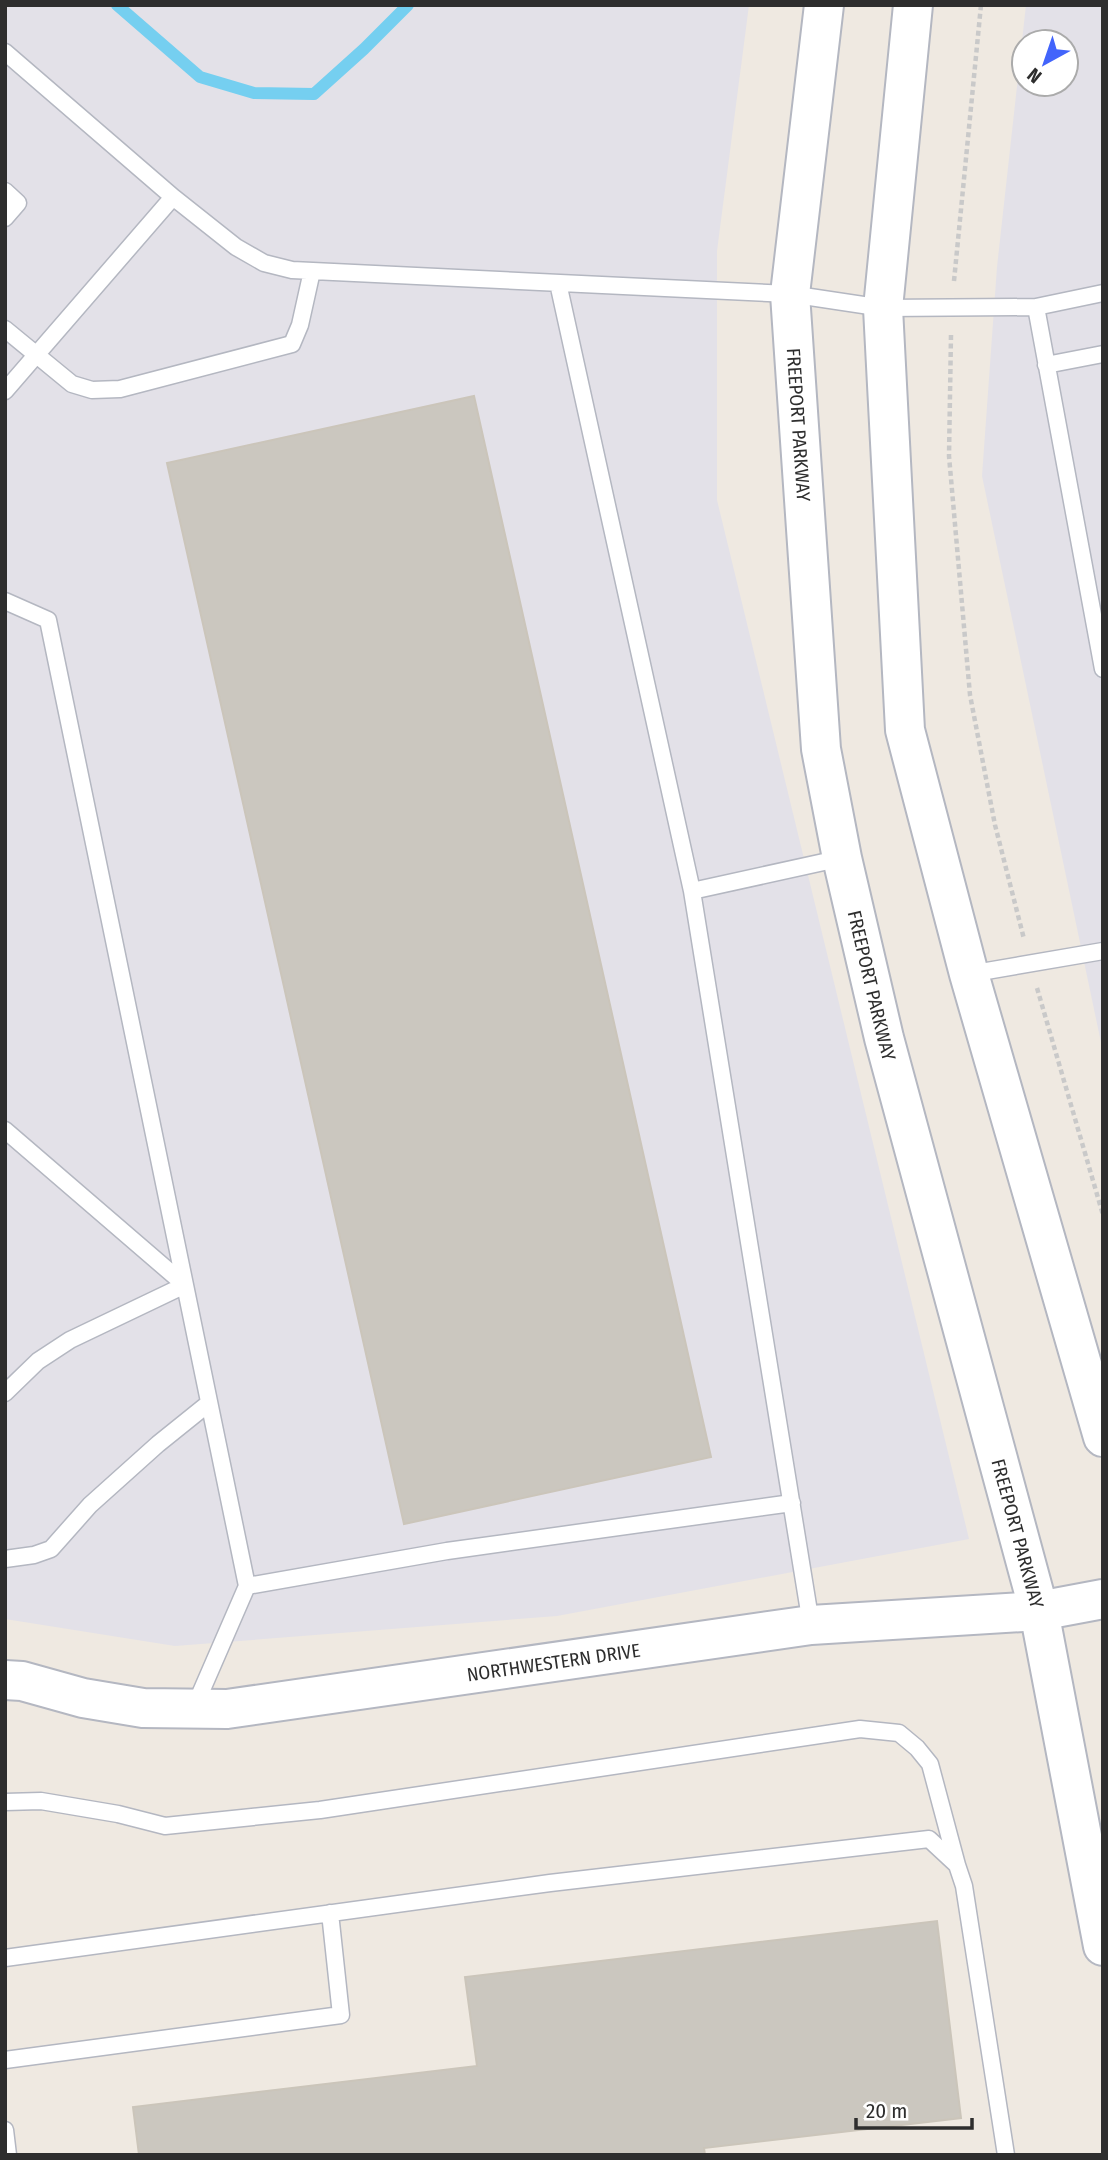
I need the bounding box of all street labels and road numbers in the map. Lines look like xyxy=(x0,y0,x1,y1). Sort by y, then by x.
street label: FREEPORT PARKWAY xyxy=(782,347,816,503)
street label: FREEPORT PARKWAY xyxy=(843,908,901,1064)
street label: FREEPORT PARKWAY xyxy=(987,1456,1049,1611)
street label: NORTHWESTERN DRIVE xyxy=(465,1638,642,1686)

